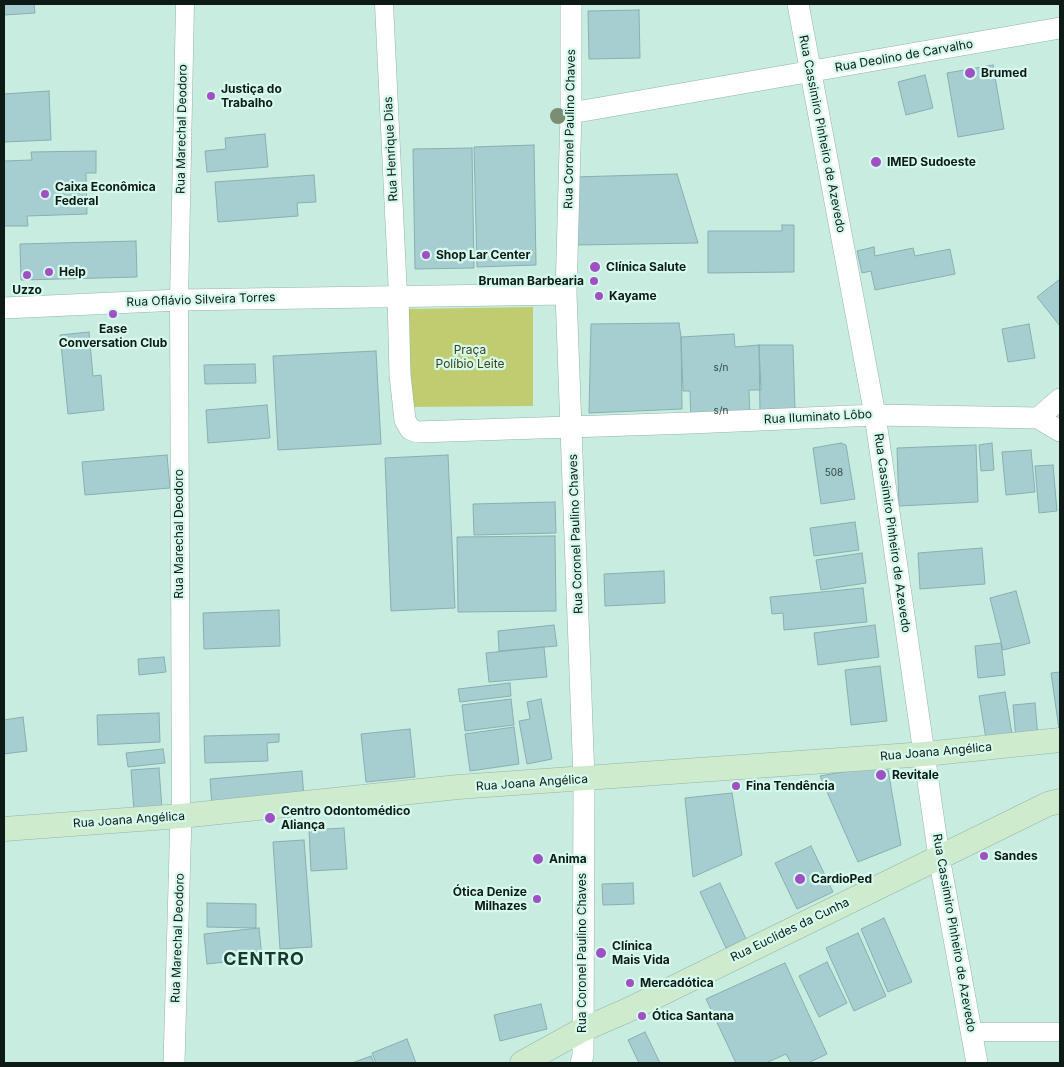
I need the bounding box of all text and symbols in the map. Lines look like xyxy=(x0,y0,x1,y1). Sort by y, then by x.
street label: Rua Cassimiro Pinheiro de Azevedo xyxy=(796,34,848,234)
street label: Rua Deolino de Carvalho xyxy=(834,37,974,75)
street label: Rua Coronel Paulino Chaves xyxy=(561,49,579,209)
street label: Rua Marechal Deodoro xyxy=(174,64,190,194)
marker: Brumed xyxy=(963,66,977,80)
place label: Brumed xyxy=(981,66,1027,80)
place label: Justiça do Trabalho xyxy=(221,82,282,110)
marker: Justiça do Trabalho xyxy=(205,90,217,102)
street label: Rua Henrique Dias xyxy=(381,96,401,202)
marker: IMED Sudoeste xyxy=(869,155,883,169)
place label: IMED Sudoeste xyxy=(887,155,976,169)
place label: Caixa Econômica Federal xyxy=(55,180,156,208)
marker: Caixa Econômica Federal xyxy=(39,188,51,200)
place label: Shop Lar Center xyxy=(436,248,530,262)
marker: Shop Lar Center xyxy=(420,249,432,261)
marker: Clínica Salute xyxy=(588,260,602,274)
place label: Clínica Salute xyxy=(606,260,686,274)
place label: Help xyxy=(59,265,86,279)
marker: Help xyxy=(43,266,55,278)
marker: Uzzo xyxy=(21,269,33,281)
place label: Bruman Barbearia xyxy=(479,274,584,288)
marker: Bruman Barbearia xyxy=(588,275,600,287)
place label: Uzzo xyxy=(12,283,42,297)
place label: Kayame xyxy=(609,289,657,303)
street label: Rua Oflávio Silveira Torres xyxy=(126,290,276,310)
marker: Kayame xyxy=(593,290,605,302)
marker: Ease Conversation Club xyxy=(107,308,119,320)
place label: Ease Conversation Club xyxy=(59,322,167,350)
park label: Praça Políbio Leite xyxy=(436,343,504,371)
house number: s/n xyxy=(714,362,728,374)
house number: s/n xyxy=(714,405,728,417)
street label: Rua Iluminato Lôbo xyxy=(764,407,872,427)
street label: Rua Cassimiro Pinheiro de Azevedo xyxy=(871,432,913,634)
street label: Rua Coronel Paulino Chaves xyxy=(566,454,586,614)
house number: 508 xyxy=(825,467,843,479)
street label: Rua Marechal Deodoro xyxy=(172,469,186,599)
street label: Rua Joana Angélica xyxy=(879,740,993,764)
marker: Revitale xyxy=(874,768,888,782)
place label: Revitale xyxy=(892,768,939,782)
street label: Rua Joana Angélica xyxy=(475,772,589,794)
place label: Fina Tendência xyxy=(746,779,835,793)
marker: Fina Tendência xyxy=(730,780,742,792)
place label: Centro Odontomédico Aliança xyxy=(281,804,410,832)
street label: Rua Joana Angélica xyxy=(72,809,186,831)
marker: Centro Odontomédico Aliança xyxy=(263,811,277,825)
street label: Rua Cassimiro Pinheiro de Azevedo xyxy=(929,833,979,1033)
place label: Sandes xyxy=(994,849,1038,863)
marker: Sandes xyxy=(978,850,990,862)
marker: Anima xyxy=(531,852,545,866)
place label: Anima xyxy=(549,852,587,866)
marker: CardioPed xyxy=(793,872,807,886)
place label: CardioPed xyxy=(811,872,872,886)
street label: Rua Marechal Deodoro xyxy=(169,873,187,1003)
street label: Rua Coronel Paulino Chaves xyxy=(575,873,589,1033)
place label: Ótica Denize Milhazes xyxy=(453,885,527,913)
marker: Ótica Denize Milhazes xyxy=(531,893,543,905)
street label: Rua Euclides da Cunha xyxy=(728,895,852,965)
place label: Clínica Mais Vida xyxy=(612,939,670,967)
marker: Clínica Mais Vida xyxy=(594,946,608,960)
district label: CENTRO xyxy=(222,949,306,971)
place label: Mercadótica xyxy=(640,976,714,990)
marker: Mercadótica xyxy=(624,977,636,989)
place label: Ótica Santana xyxy=(652,1009,734,1023)
marker: Ótica Santana xyxy=(636,1010,648,1022)

